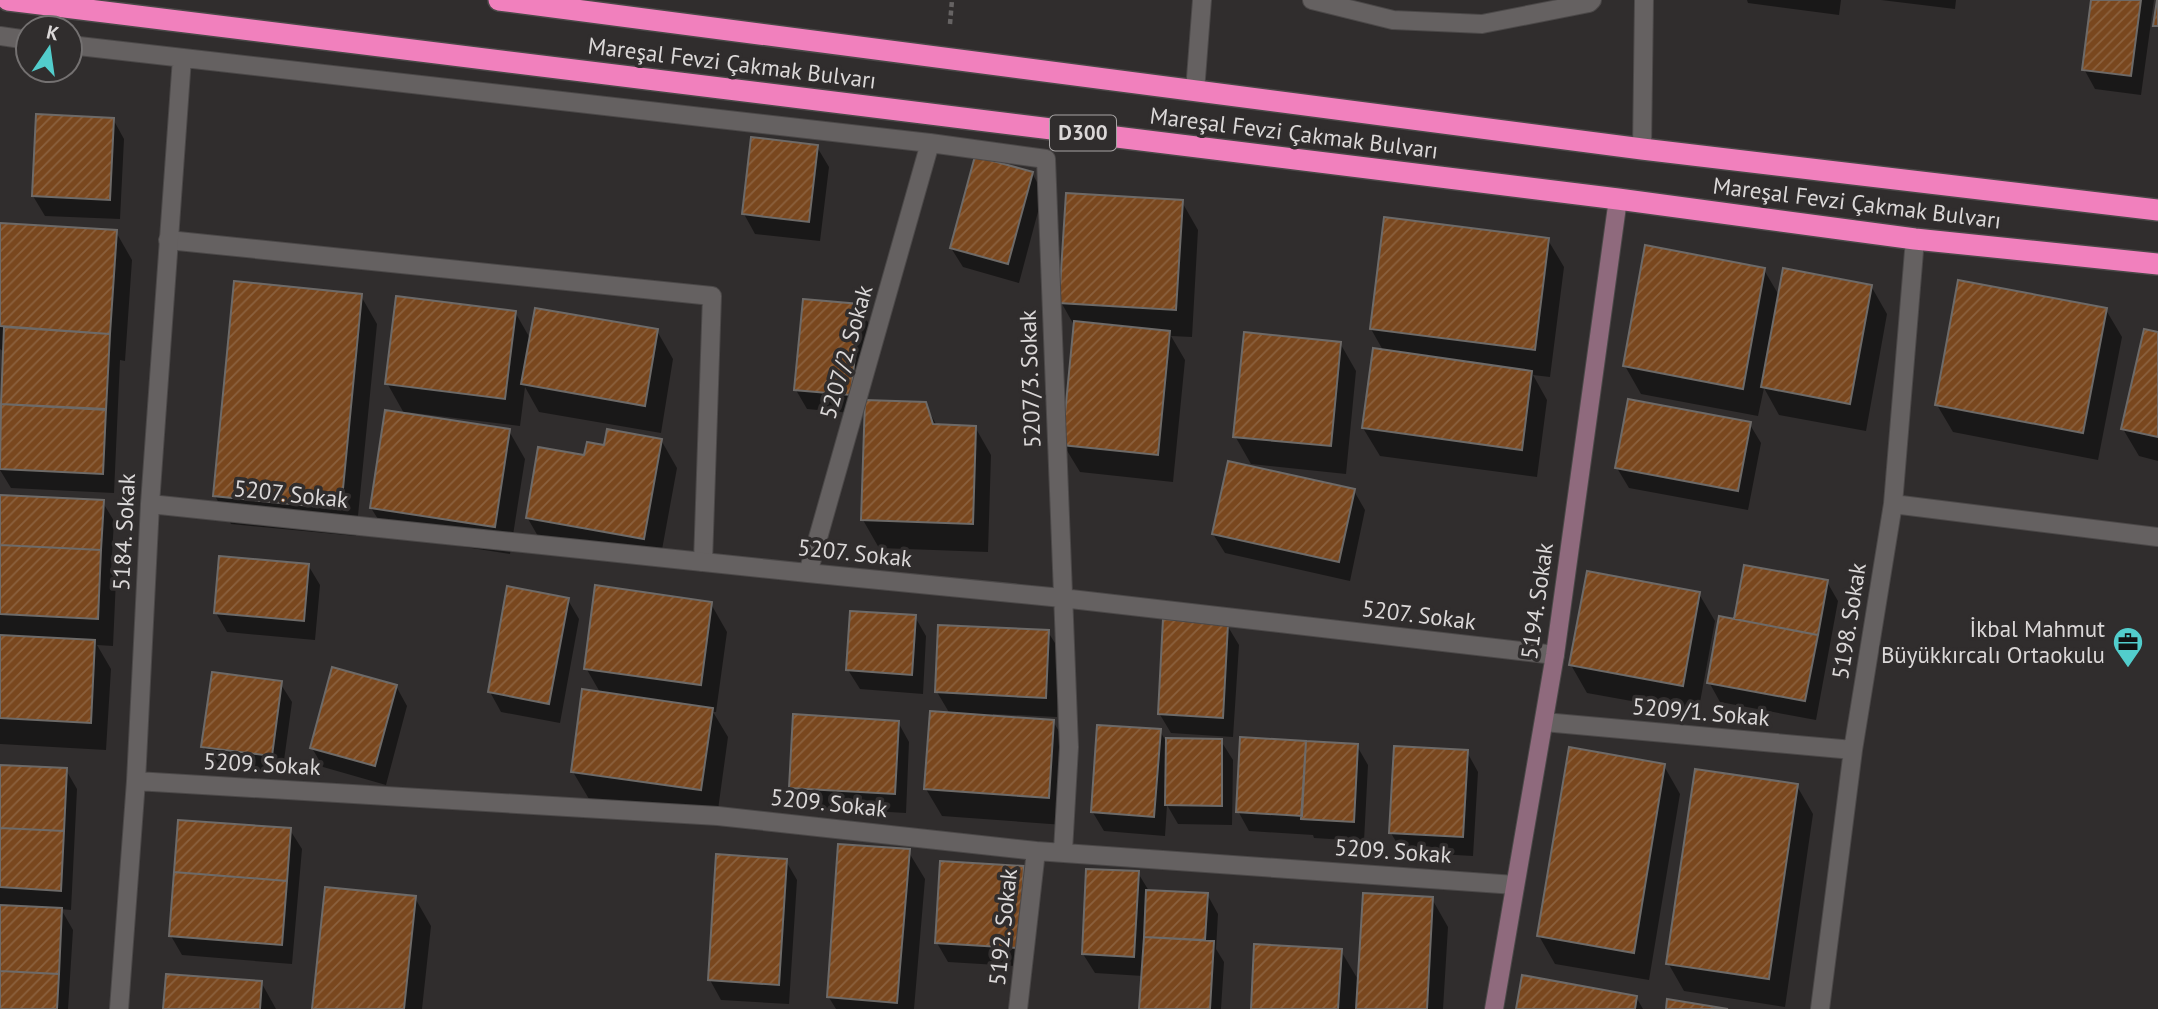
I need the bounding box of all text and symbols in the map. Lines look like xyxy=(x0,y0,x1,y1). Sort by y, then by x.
north arrow xyxy=(14,14,84,84)
text: K xyxy=(44,19,61,46)
street label: Mareşal Fevzi Çakmak Bulvarı xyxy=(586,30,878,95)
street label: Mareşal Fevzi Çakmak Bulvarı xyxy=(1148,100,1440,165)
road number: D300 xyxy=(1050,116,1116,150)
street label: Mareşal Fevzi Çakmak Bulvarı xyxy=(1711,170,2003,235)
street label: 5207/2. Sokak xyxy=(813,282,878,422)
street label: 5207/3. Sokak xyxy=(1013,310,1046,449)
street label: 5184. Sokak xyxy=(106,473,141,591)
street label: 5207. Sokak xyxy=(232,473,350,514)
street label: 5207. Sokak xyxy=(796,532,914,573)
street label: 5194. Sokak xyxy=(1514,541,1559,661)
street label: 5198. Sokak xyxy=(1825,561,1872,681)
street label: 5207. Sokak xyxy=(1360,593,1478,636)
place label: İkbal Mahmut Büyükkırcalı Ortaokulu xyxy=(1881,614,2105,669)
office icon: İkbal Mahmut Büyükkırcalı Ortaokulu xyxy=(2111,625,2145,669)
street label: 5209/1. Sokak xyxy=(1631,691,1771,732)
street label: 5209. Sokak xyxy=(203,746,321,781)
street label: 5209. Sokak xyxy=(769,782,889,823)
street label: 5209. Sokak xyxy=(1333,832,1453,869)
street label: 5192. Sokak xyxy=(982,867,1023,987)

